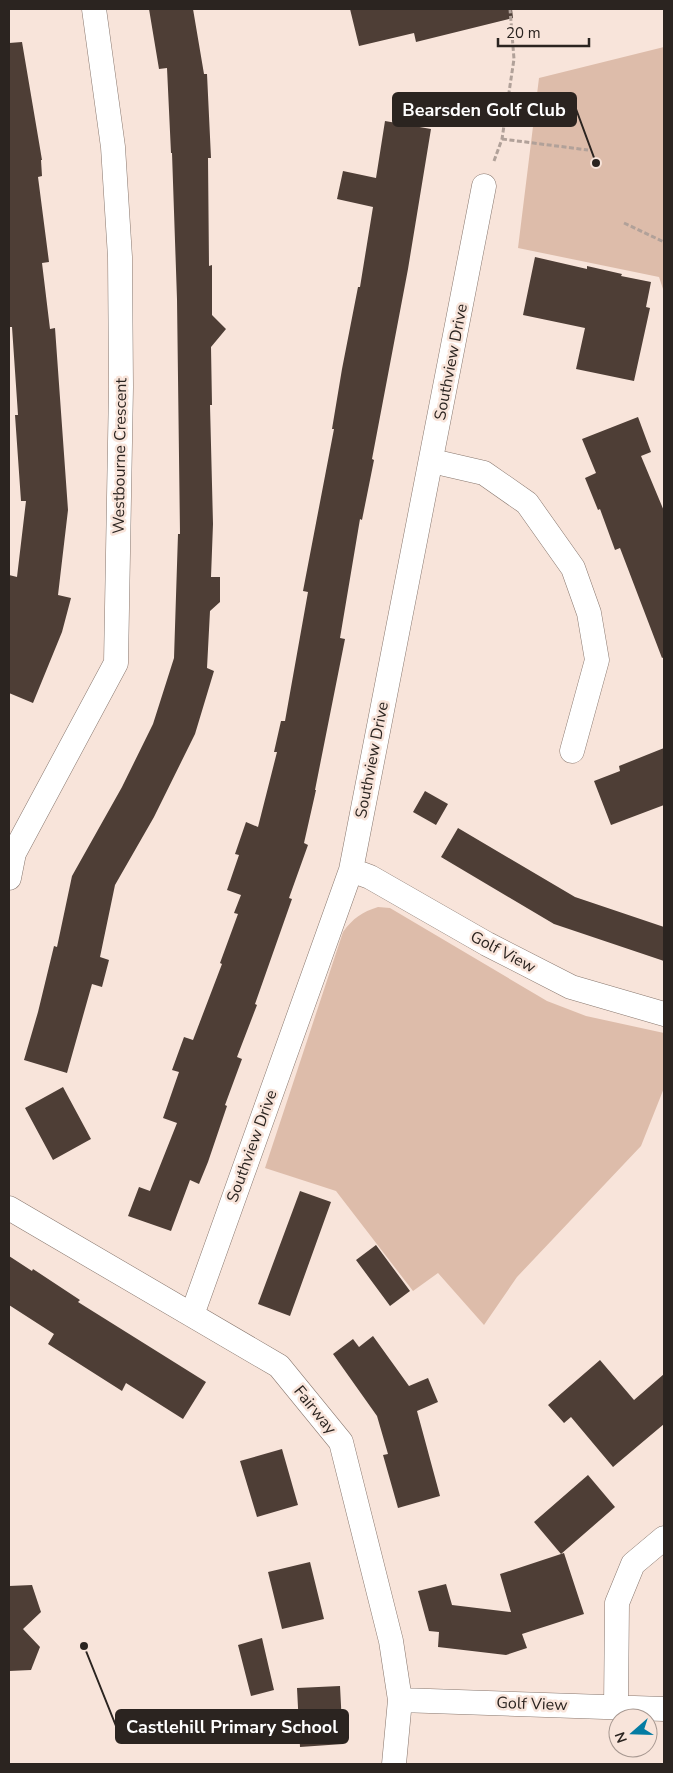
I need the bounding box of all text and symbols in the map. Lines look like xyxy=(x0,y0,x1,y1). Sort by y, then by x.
scale bar xyxy=(498,15,589,47)
text: 20 m xyxy=(506,23,541,43)
callout: Bearsden Golf Club xyxy=(393,93,576,126)
text: Bearsden Golf Club xyxy=(402,98,566,122)
street label: Southview Drive xyxy=(429,302,473,422)
street label: Westbourne Crescent xyxy=(108,377,132,534)
street label: Southview Drive xyxy=(350,700,394,820)
street label: Golf View xyxy=(466,926,540,979)
street label: Southview Drive xyxy=(221,1087,283,1205)
street label: Fairway xyxy=(289,1381,342,1440)
street label: Golf View xyxy=(496,1692,568,1716)
north arrow xyxy=(608,1708,658,1758)
callout: Castlehill Primary School xyxy=(116,1710,348,1743)
text: Castlehill Primary School xyxy=(126,1715,338,1739)
text: N xyxy=(611,1729,632,1745)

